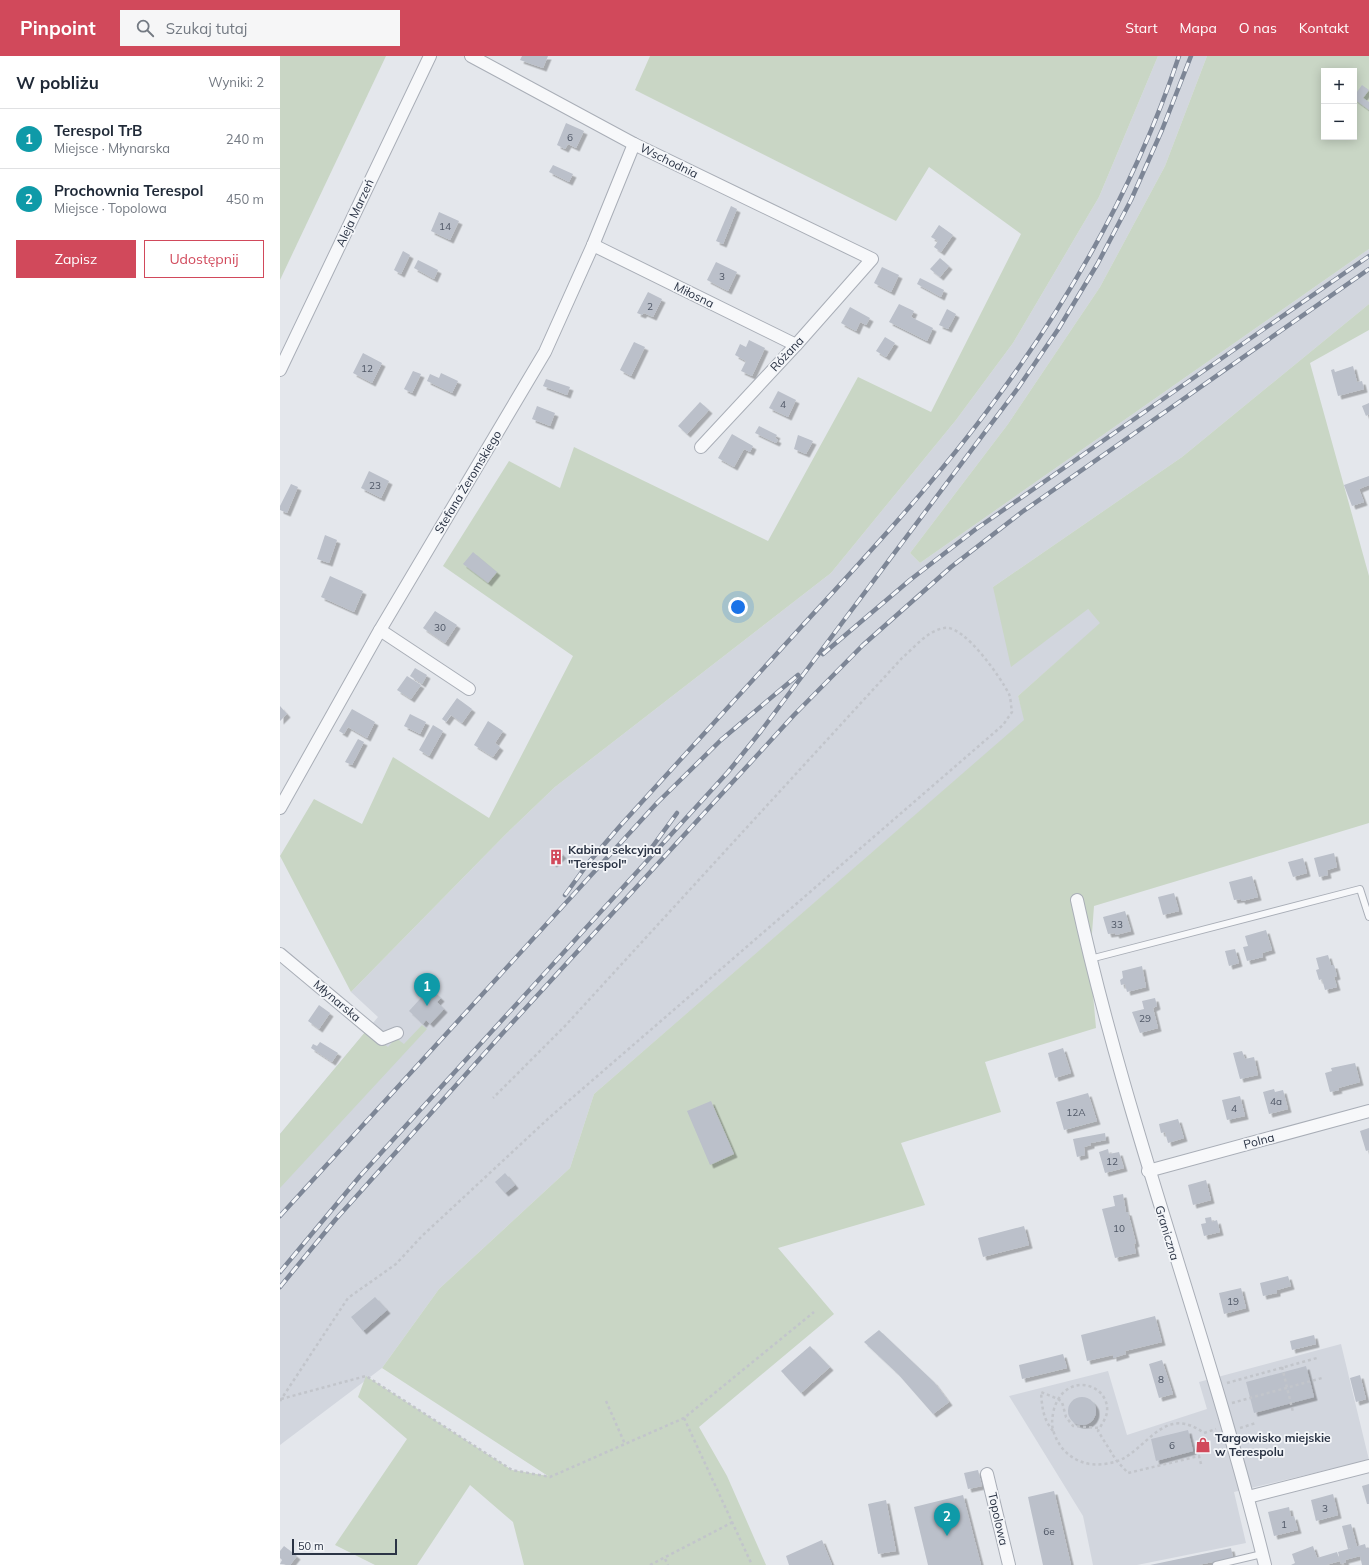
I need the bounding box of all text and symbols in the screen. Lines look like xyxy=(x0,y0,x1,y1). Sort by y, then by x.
search box xyxy=(120,10,400,46)
text: Pinpoint xyxy=(20,16,96,40)
icon: search xyxy=(134,17,156,39)
text: Szukaj tutaj xyxy=(166,19,247,38)
text: Start xyxy=(1125,19,1158,37)
text: Mapa xyxy=(1180,19,1217,37)
text: O nas xyxy=(1239,19,1277,37)
text: Kontakt xyxy=(1299,19,1349,37)
map controls xyxy=(1321,68,1357,140)
button: + xyxy=(1321,68,1357,104)
text: W pobliżu xyxy=(16,72,99,93)
text: Wyniki: 2 xyxy=(208,74,264,90)
button: − xyxy=(1321,104,1357,140)
text: Terespol TrB xyxy=(54,121,142,140)
text: 1 xyxy=(25,131,33,147)
text: 240 m xyxy=(226,131,264,147)
house number: 6 xyxy=(567,131,573,144)
text: Miejsce · Młynarska xyxy=(54,140,170,156)
street label: Wschodnia xyxy=(638,140,701,181)
street label: Aleja Marzeń xyxy=(332,177,377,249)
text: Prochownia Terespol xyxy=(54,181,203,200)
text: 2 xyxy=(25,191,33,207)
text: 450 m xyxy=(226,191,264,207)
text: Miejsce · Topolowa xyxy=(54,200,167,216)
house number: 14 xyxy=(439,220,451,233)
button: Zapisz xyxy=(16,240,136,278)
button: Udostępnij xyxy=(144,240,264,278)
house number: 3 xyxy=(719,270,725,283)
street label: Miłosna xyxy=(672,278,717,311)
house number: 2 xyxy=(647,300,653,313)
street label: Różana xyxy=(767,333,807,374)
house number: 12 xyxy=(361,362,373,375)
house number: 4 xyxy=(780,398,786,411)
street label: Stefana Żeromskiego xyxy=(431,427,504,536)
house number: 23 xyxy=(369,479,381,492)
your location xyxy=(728,597,748,617)
house number: 30 xyxy=(434,621,446,634)
place label: Kabina sekcyjna "Terespol" xyxy=(568,842,662,871)
building icon: Kabina sekcyjna "Terespol" xyxy=(547,848,565,866)
house number: 33 xyxy=(1111,918,1123,931)
pin: 1 xyxy=(414,973,440,1006)
street label: Młynarska xyxy=(311,976,364,1025)
house number: 29 xyxy=(1139,1012,1151,1025)
house number: 4a xyxy=(1270,1095,1282,1108)
house number: 4 xyxy=(1231,1102,1237,1115)
house number: 12A xyxy=(1066,1106,1086,1119)
street label: Polna xyxy=(1242,1129,1276,1152)
house number: 12 xyxy=(1106,1155,1118,1168)
street label: Graniczna xyxy=(1152,1204,1183,1262)
house number: 10 xyxy=(1113,1222,1125,1235)
house number: 19 xyxy=(1227,1295,1239,1308)
house number: 8 xyxy=(1158,1373,1164,1386)
place label: Targowisko miejskie w Terespolu xyxy=(1215,1430,1331,1459)
shop icon: Targowisko miejskie w Terespolu xyxy=(1194,1436,1212,1454)
house number: 6 xyxy=(1169,1439,1175,1452)
street label: Topolowa xyxy=(985,1491,1012,1547)
house number: 3 xyxy=(1322,1502,1328,1515)
pin: 2 xyxy=(934,1503,960,1536)
house number: 1 xyxy=(1281,1518,1287,1531)
house number: 6e xyxy=(1043,1525,1055,1538)
scale bar xyxy=(292,1537,397,1556)
text: 50 m xyxy=(298,1539,324,1553)

